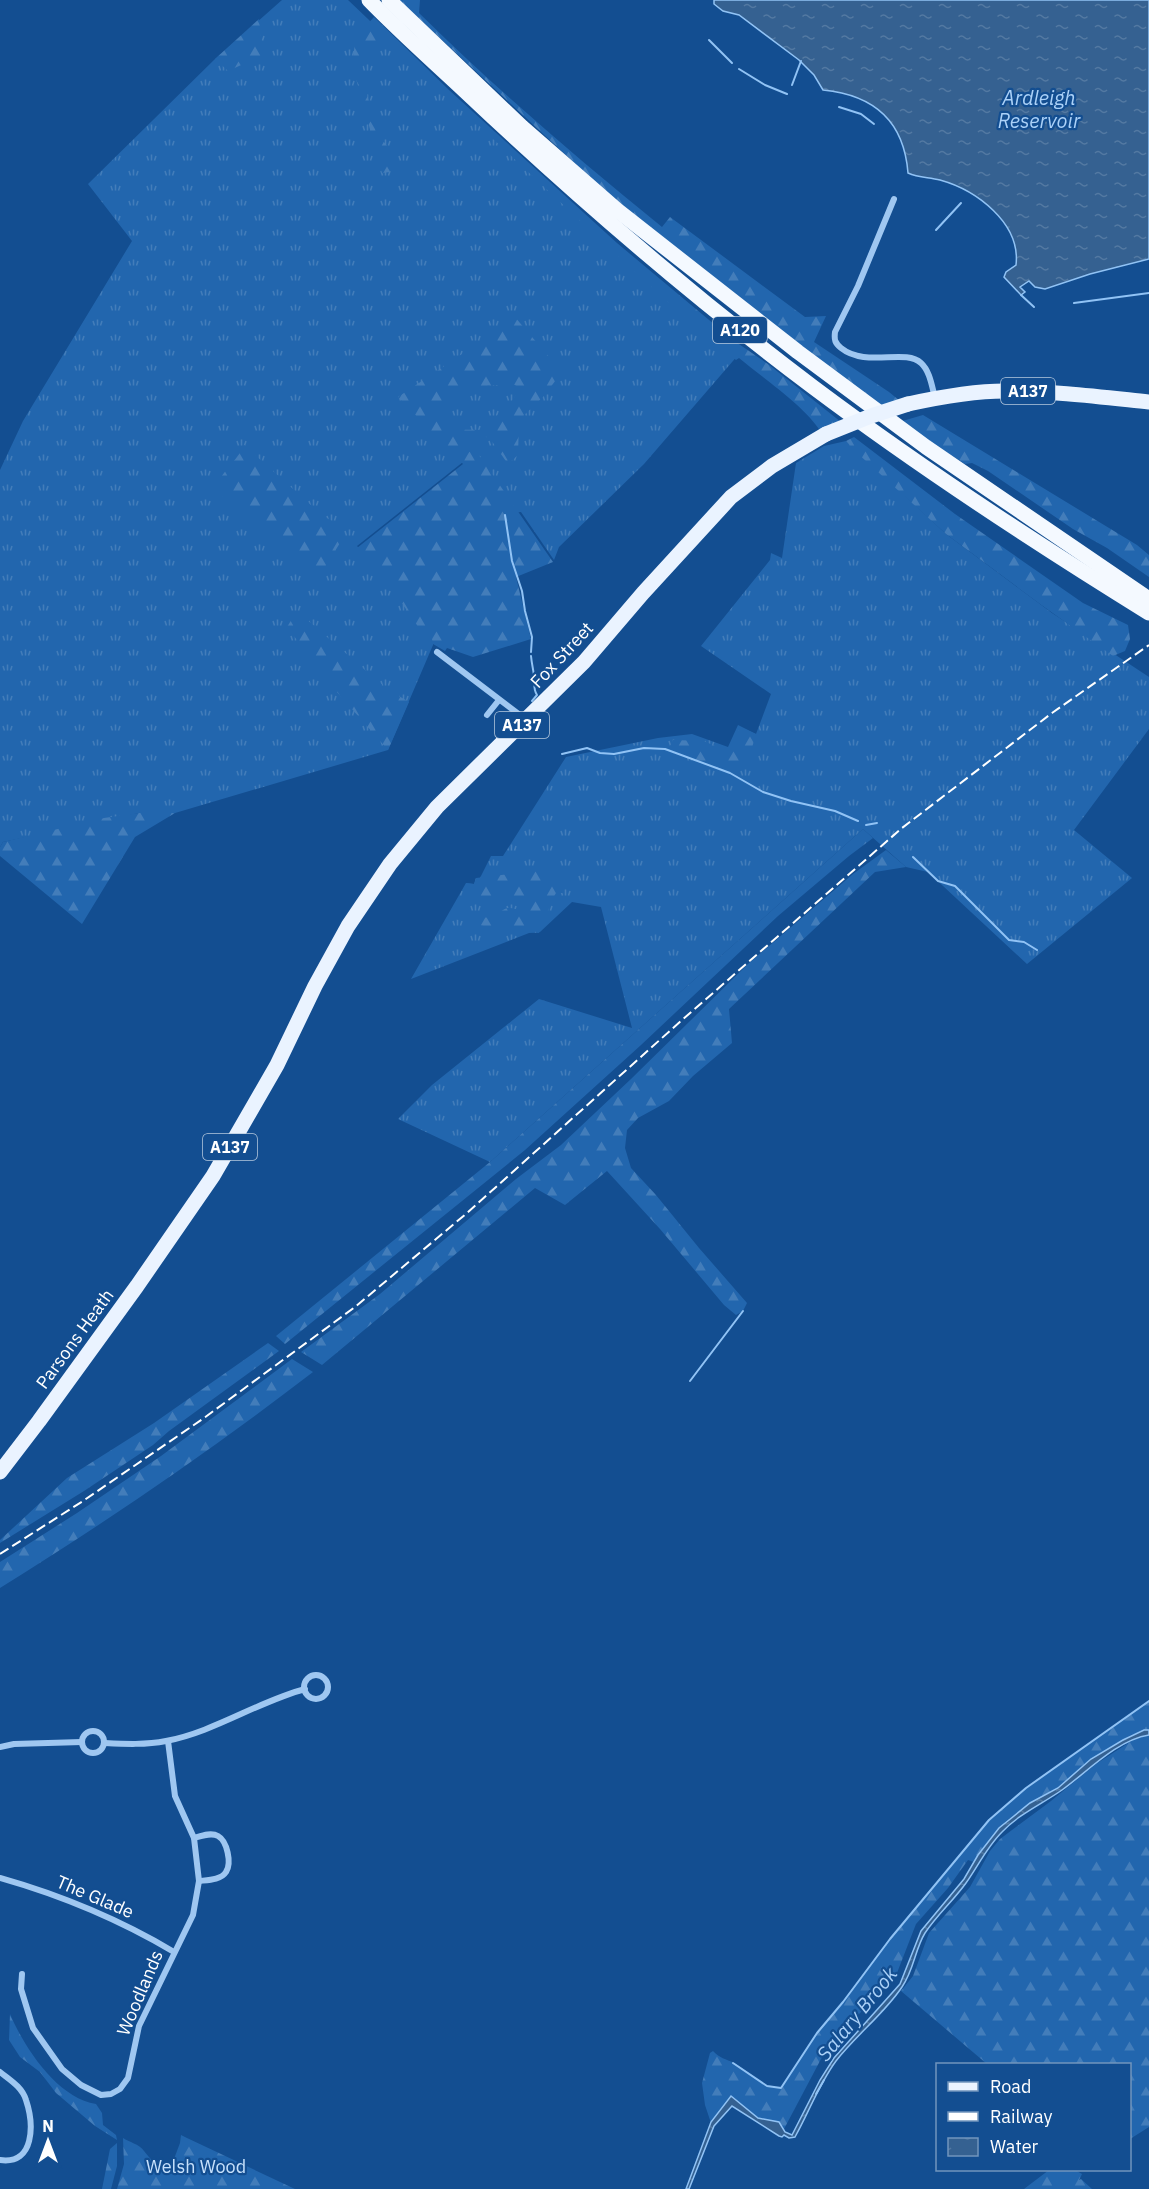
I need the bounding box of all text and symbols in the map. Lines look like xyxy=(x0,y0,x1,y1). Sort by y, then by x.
water label: Ardleigh Reservoir xyxy=(998,84,1081,134)
road number: A120 xyxy=(713,317,767,343)
road number: A137 xyxy=(1001,378,1055,404)
street label: Fox Street xyxy=(525,617,598,693)
road number: A137 xyxy=(495,712,549,738)
road number: A137 xyxy=(203,1134,257,1160)
street label: Parsons Heath xyxy=(31,1284,119,1393)
street label: The Glade xyxy=(53,1870,138,1923)
street label: Woodlands xyxy=(111,1947,168,2039)
water label: Salary Brook xyxy=(810,1960,903,2067)
legend xyxy=(936,2063,1131,2171)
text: Road xyxy=(990,2075,1031,2098)
text: Railway xyxy=(990,2105,1052,2128)
north arrow xyxy=(18,2111,78,2171)
text: N xyxy=(42,2116,54,2136)
text: Water xyxy=(990,2135,1039,2158)
park label: Welsh Wood xyxy=(146,2155,246,2178)

